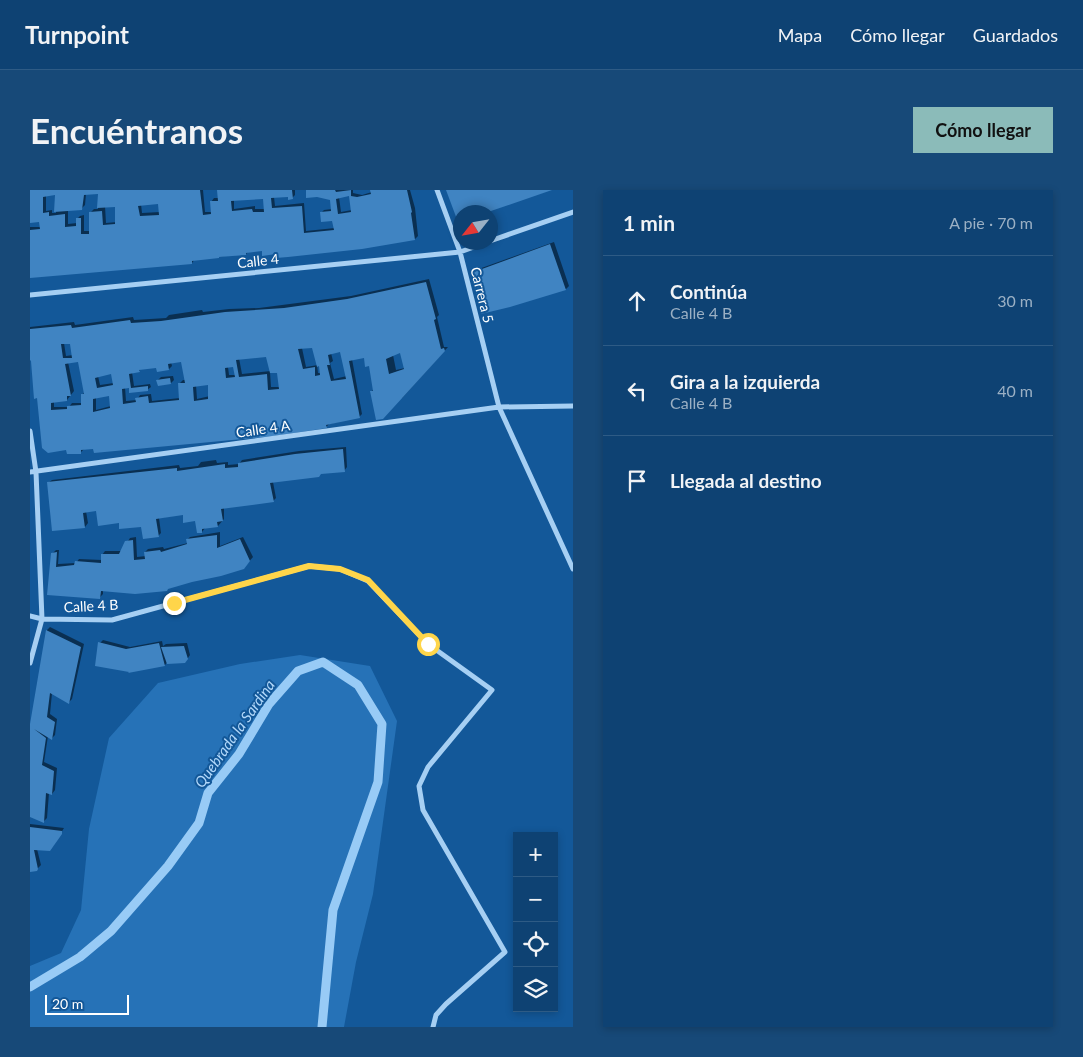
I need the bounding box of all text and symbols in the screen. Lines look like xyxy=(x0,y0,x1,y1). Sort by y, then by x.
text: Turnpoint xyxy=(25,20,129,49)
text: Mapa xyxy=(778,24,822,46)
text: Cómo llegar xyxy=(850,24,945,46)
text: Guardados xyxy=(973,24,1058,46)
button: Cómo llegar xyxy=(913,107,1053,153)
text: Encuéntranos xyxy=(30,109,243,151)
north arrow xyxy=(453,205,498,250)
text: 1 min xyxy=(623,210,675,235)
text: A pie · 70 m xyxy=(949,213,1033,232)
street label: Calle 4 xyxy=(236,250,280,271)
street label: Carrera 5 xyxy=(467,265,498,325)
text: Continúa xyxy=(670,280,747,303)
icon: ahead xyxy=(623,287,651,315)
text: 30 m xyxy=(997,291,1033,310)
text: Calle 4 B xyxy=(670,303,732,322)
text: Gira a la izquierda xyxy=(670,370,820,393)
icon: left xyxy=(623,377,651,405)
text: 40 m xyxy=(997,381,1033,400)
text: Calle 4 B xyxy=(670,393,732,412)
street label: Calle 4 A xyxy=(235,416,292,441)
icon: arrive xyxy=(623,467,651,495)
text: Llegada al destino xyxy=(670,469,822,492)
route end xyxy=(163,592,186,615)
street label: Calle 4 B xyxy=(63,596,119,615)
route start xyxy=(417,633,440,656)
water label: Quebrada la Sardina xyxy=(190,676,278,791)
map controls xyxy=(513,832,558,1012)
button: + xyxy=(513,832,558,877)
button: − xyxy=(513,877,558,922)
button: locate xyxy=(513,922,558,967)
button: layers xyxy=(513,967,558,1012)
scale bar xyxy=(45,992,129,1015)
text: 20 m xyxy=(52,995,83,1012)

